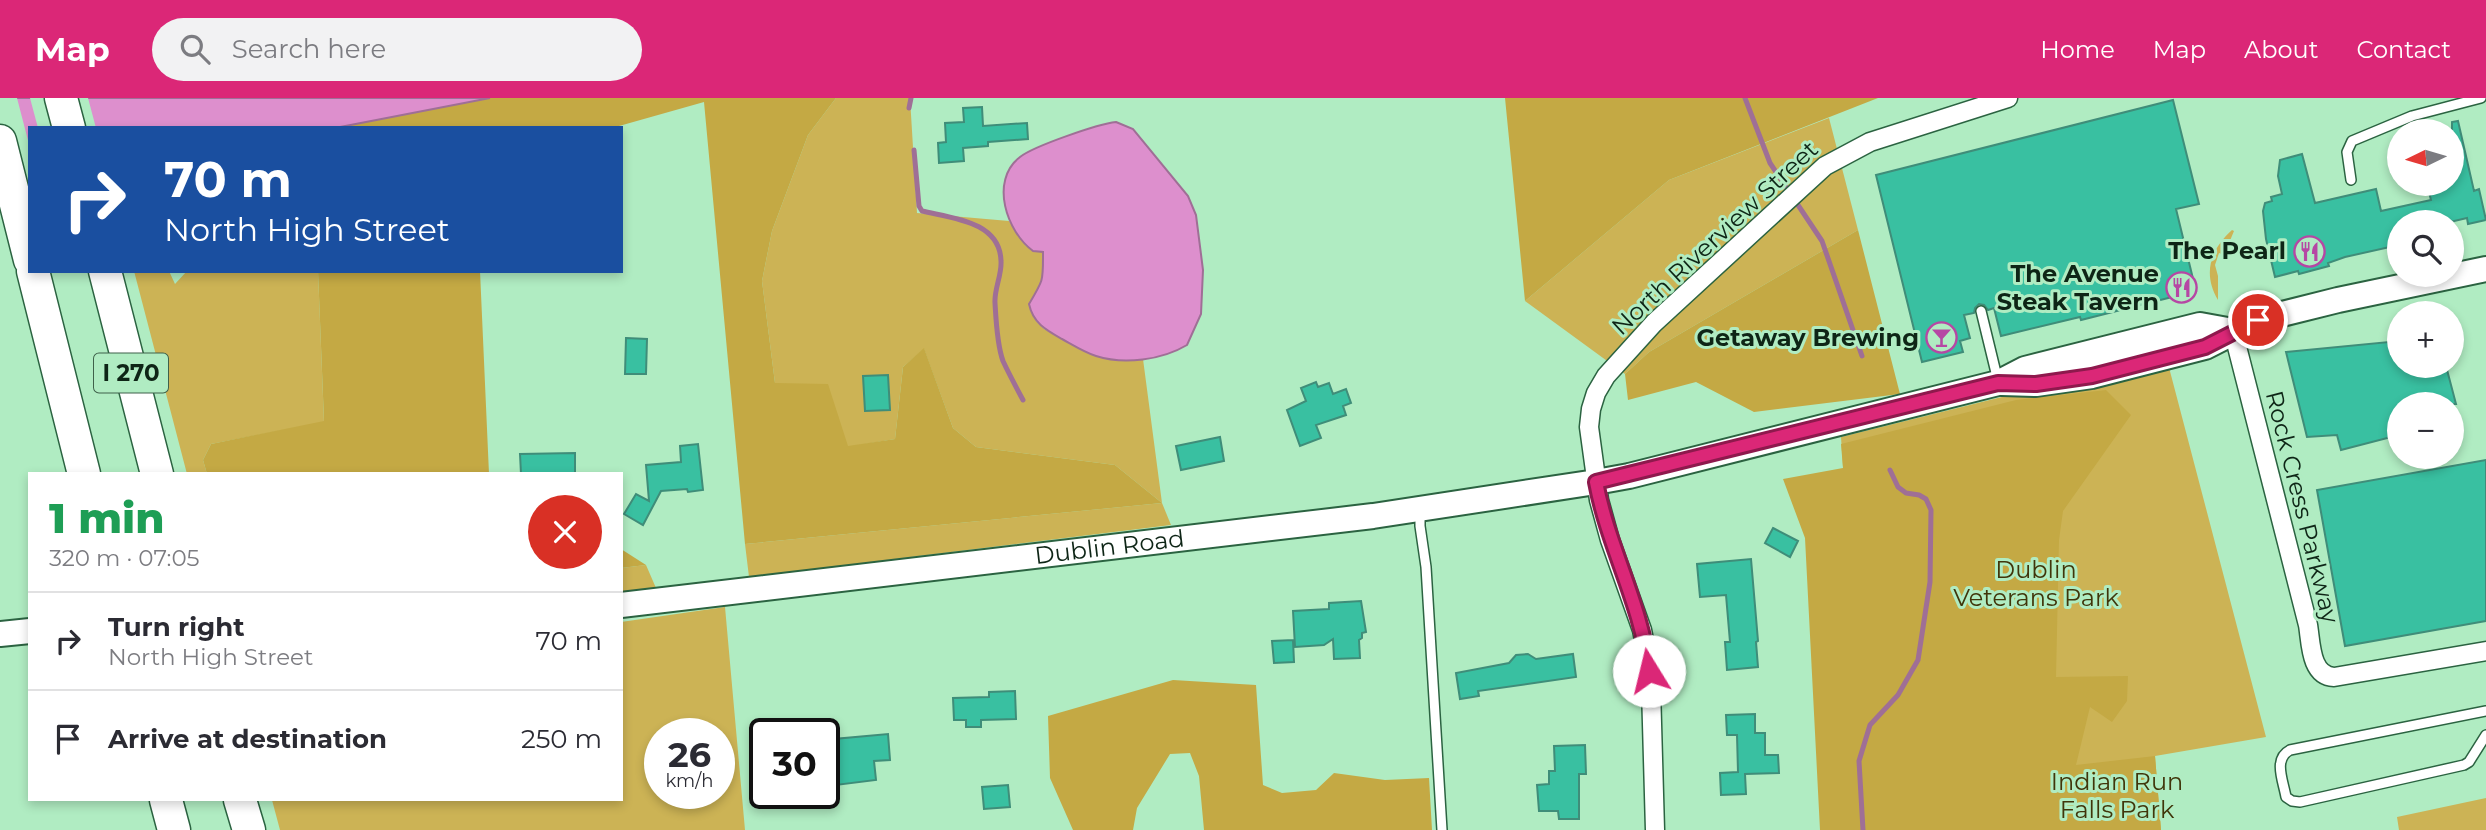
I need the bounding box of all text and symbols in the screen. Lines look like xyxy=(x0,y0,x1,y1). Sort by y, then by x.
search box xyxy=(152,18,642,81)
text: Map xyxy=(35,29,110,69)
icon: search xyxy=(176,30,214,68)
text: Search here xyxy=(232,33,386,65)
text: Home xyxy=(2040,35,2115,64)
text: Map xyxy=(2153,35,2206,64)
text: About xyxy=(2244,35,2318,64)
text: Contact xyxy=(2356,35,2451,64)
north arrow xyxy=(2387,119,2464,196)
map controls xyxy=(2387,119,2464,469)
street label: North Riverview Street xyxy=(1606,134,1824,341)
text: 70 m xyxy=(164,150,292,209)
icon: right xyxy=(49,154,140,245)
text: North High Street xyxy=(164,210,450,249)
button: search xyxy=(2387,210,2464,287)
restaurant icon: The Pearl xyxy=(2292,234,2326,268)
place label: The Pearl xyxy=(2168,236,2286,265)
place label: The Avenue Steak Tavern xyxy=(1997,259,2159,316)
restaurant icon: The Avenue Steak Tavern xyxy=(2165,271,2199,305)
pin xyxy=(2228,290,2288,350)
icon: arrive xyxy=(2239,301,2277,339)
button: + xyxy=(2387,301,2464,378)
bar icon: Getaway Brewing xyxy=(1925,321,1959,355)
place label: Getaway Brewing xyxy=(1696,323,1919,352)
road number: I 270 xyxy=(94,354,168,392)
street label: Rock Cress Parkway xyxy=(2260,388,2345,626)
button: − xyxy=(2387,392,2464,469)
text: 1 min xyxy=(49,492,165,544)
button: close xyxy=(528,495,602,569)
street label: Dublin Road xyxy=(1033,523,1186,570)
text: 320 m · 07:05 xyxy=(49,544,200,572)
park label: Dublin Veterans Park xyxy=(1953,555,2119,612)
text: Turn right xyxy=(108,611,244,643)
icon: right xyxy=(49,622,87,660)
text: 70 m xyxy=(536,625,602,657)
position arrow xyxy=(1612,634,1686,708)
text: North High Street xyxy=(108,643,313,671)
speed limit sign: 30 xyxy=(749,718,840,809)
icon: arrive xyxy=(49,720,87,758)
text: Arrive at destination xyxy=(108,723,387,755)
text: 250 m xyxy=(521,723,602,755)
text: 26 xyxy=(668,733,711,776)
park label: Indian Run Falls Park xyxy=(2051,767,2183,824)
text: km/h xyxy=(665,770,714,792)

